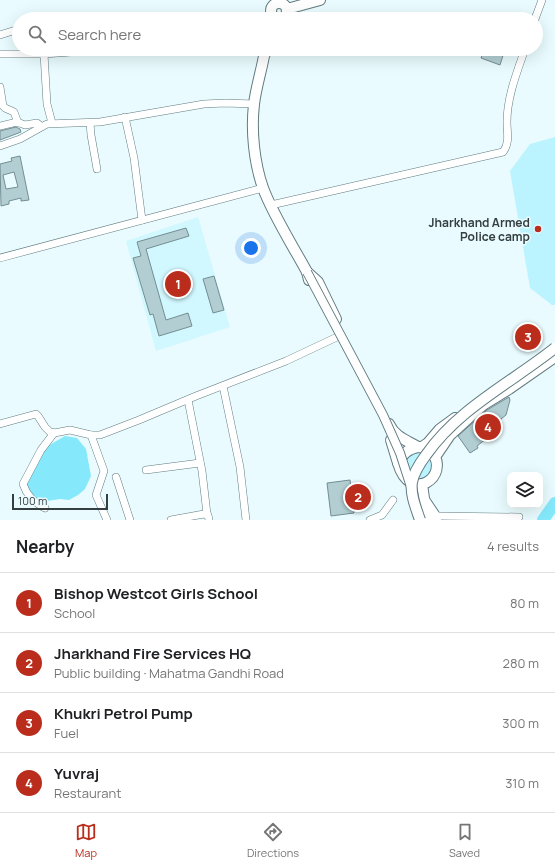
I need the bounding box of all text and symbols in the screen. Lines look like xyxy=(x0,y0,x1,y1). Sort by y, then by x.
search box xyxy=(12,12,543,56)
icon: search xyxy=(26,23,48,45)
text: Search here xyxy=(58,24,141,45)
place label: Jharkhand Armed Police camp xyxy=(429,214,530,245)
marker: Jharkhand Armed Police camp xyxy=(533,224,543,234)
your location xyxy=(241,238,261,258)
pin: 1 xyxy=(165,269,191,299)
pin: 3 xyxy=(515,322,541,352)
pin: 4 xyxy=(475,412,501,442)
map controls xyxy=(507,472,543,508)
button: layers xyxy=(507,472,543,508)
pin: 2 xyxy=(345,482,371,512)
scale bar xyxy=(12,492,108,511)
text: 100 m xyxy=(18,493,47,508)
text: Nearby xyxy=(16,535,74,558)
text: 4 results xyxy=(487,537,539,555)
text: Bishop Westcot Girls School xyxy=(54,583,258,604)
text: 1 xyxy=(26,594,32,612)
text: 80 m xyxy=(510,594,539,612)
text: School xyxy=(54,604,95,622)
text: Jharkhand Fire Services HQ xyxy=(54,643,251,664)
text: 2 xyxy=(25,654,33,672)
text: 280 m xyxy=(502,654,539,672)
text: Public building · Mahatma Gandhi Road xyxy=(54,664,284,682)
text: Khukri Petrol Pump xyxy=(54,703,193,724)
text: 3 xyxy=(25,714,33,732)
text: 300 m xyxy=(502,714,539,732)
text: Fuel xyxy=(54,724,79,742)
text: Yuvraj xyxy=(54,763,99,784)
text: 4 xyxy=(25,774,33,792)
text: 310 m xyxy=(505,774,539,792)
text: Restaurant xyxy=(54,784,121,802)
tab: Map xyxy=(75,821,97,860)
tab: Directions xyxy=(247,821,299,860)
tab: Saved xyxy=(449,821,480,860)

